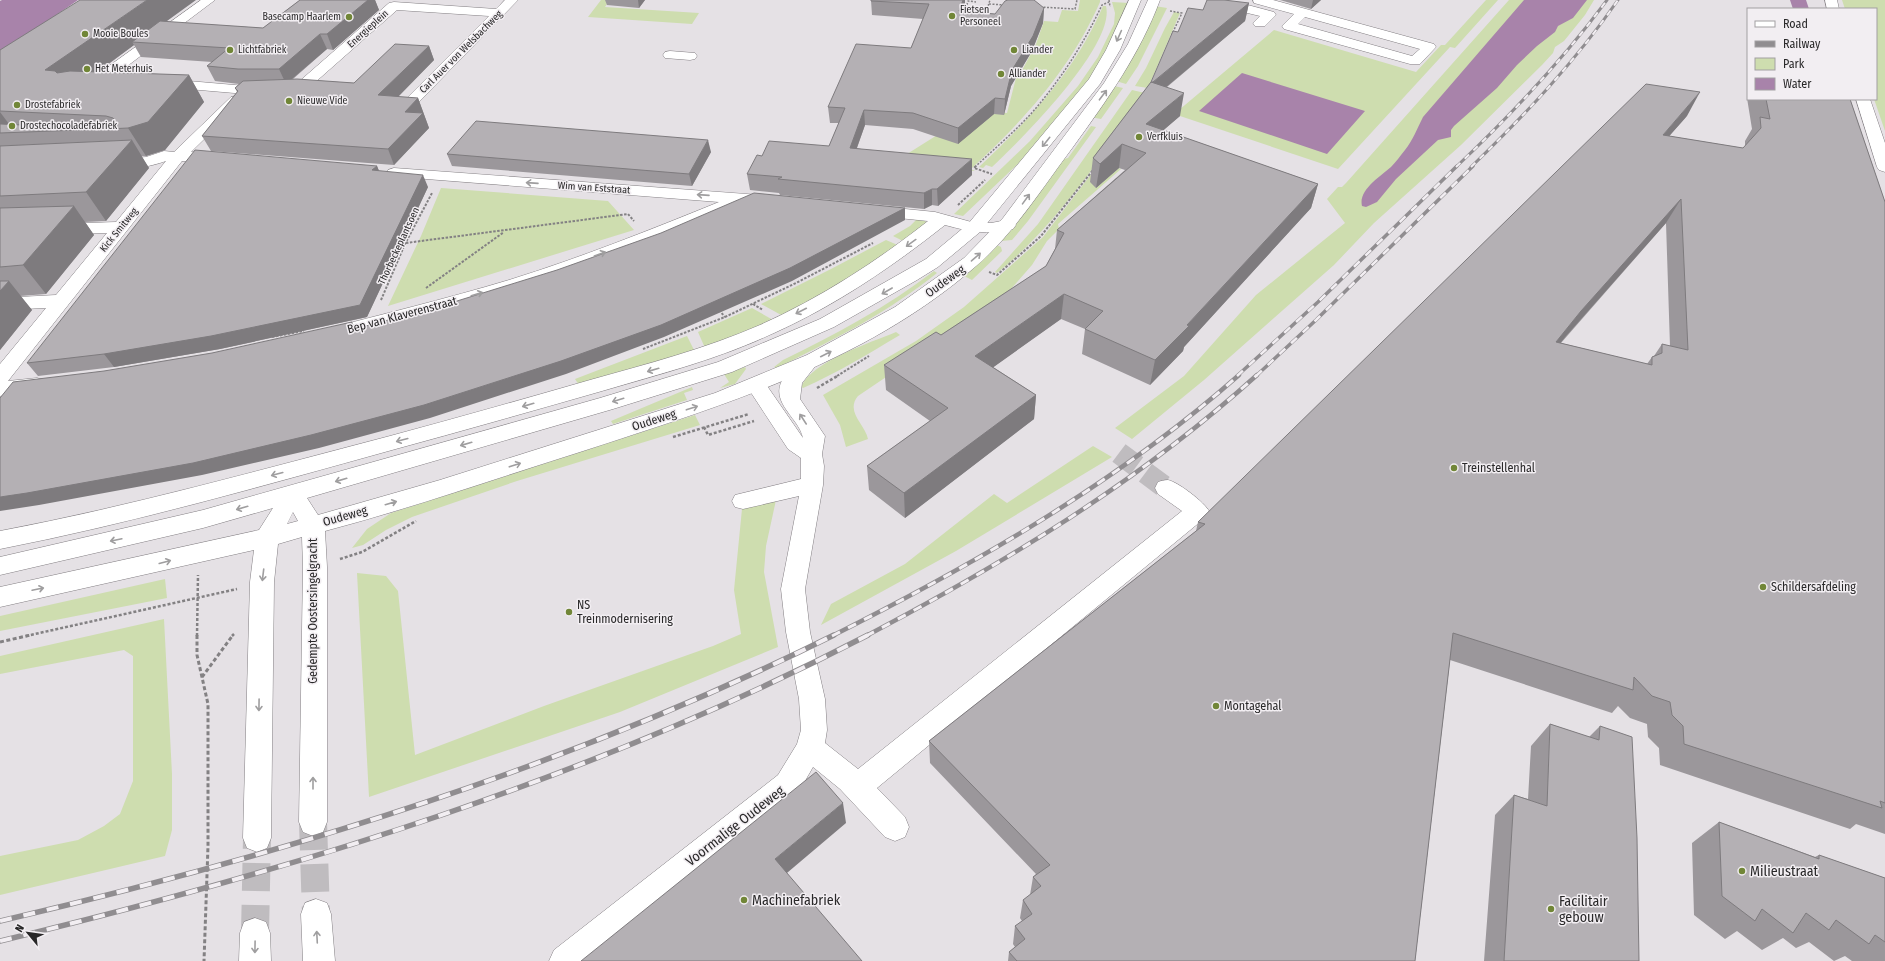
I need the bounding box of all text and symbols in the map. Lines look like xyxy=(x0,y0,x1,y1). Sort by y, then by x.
place label: Fietsen Personeel xyxy=(960,4,1001,28)
street label: Energieplein xyxy=(345,7,391,51)
street label: Carl Auer von Welsbachweg xyxy=(417,8,505,96)
legend xyxy=(1747,8,1877,100)
place label: Basecamp Haarlem xyxy=(263,11,341,23)
marker: Fietsen Personeel xyxy=(947,11,957,21)
marker: Basecamp Haarlem xyxy=(344,12,354,22)
text: Road xyxy=(1783,17,1808,31)
place label: Mooie Boules xyxy=(93,28,148,40)
marker: Mooie Boules xyxy=(80,29,90,39)
one-way arrow xyxy=(1115,29,1122,41)
text: Railway xyxy=(1783,37,1821,51)
place label: Lichtfabriek xyxy=(238,44,287,56)
place label: Liander xyxy=(1022,44,1053,56)
marker: Lichtfabriek xyxy=(225,45,235,55)
marker: Liander xyxy=(1009,45,1019,55)
text: Park xyxy=(1783,57,1805,71)
place label: Het Meterhuis xyxy=(95,63,153,75)
marker: Het Meterhuis xyxy=(82,64,92,74)
place label: Alliander xyxy=(1009,68,1047,80)
marker: Alliander xyxy=(996,69,1006,79)
text: Water xyxy=(1783,77,1812,91)
one-way arrow xyxy=(1099,89,1107,100)
place label: Nieuwe Vide xyxy=(297,95,348,107)
marker: Nieuwe Vide xyxy=(284,96,294,106)
place label: Drostefabriek xyxy=(25,99,81,111)
marker: Drostefabriek xyxy=(12,100,22,110)
place label: Drostechocoladefabriek xyxy=(20,120,118,132)
marker: Drostechocoladefabriek xyxy=(7,121,17,131)
place label: Verfkluis xyxy=(1147,131,1183,143)
marker: Verfkluis xyxy=(1134,132,1144,142)
one-way arrow xyxy=(1041,137,1050,148)
street label: Wim van Eststraat xyxy=(557,179,631,197)
one-way arrow xyxy=(526,180,539,187)
one-way arrow xyxy=(697,192,710,199)
one-way arrow xyxy=(1022,194,1030,205)
street label: Kick Smitweg xyxy=(97,205,141,255)
street label: Thorbeckeplantsoen xyxy=(376,205,422,287)
one-way arrow xyxy=(906,239,917,247)
one-way arrow xyxy=(594,250,607,257)
one-way arrow xyxy=(971,252,981,261)
street label: Oudeweg xyxy=(922,262,968,300)
one-way arrow xyxy=(881,287,893,295)
one-way arrow xyxy=(470,290,483,297)
street label: Bep van Klaverenstraat xyxy=(346,294,458,336)
one-way arrow xyxy=(795,308,807,316)
one-way arrow xyxy=(819,350,831,357)
one-way arrow xyxy=(646,367,659,374)
one-way arrow xyxy=(612,397,625,404)
one-way arrow xyxy=(521,402,534,409)
one-way arrow xyxy=(686,404,699,411)
street label: Oudeweg xyxy=(630,406,678,434)
one-way arrow xyxy=(799,413,807,424)
one-way arrow xyxy=(396,437,409,444)
one-way arrow xyxy=(460,441,473,448)
one-way arrow xyxy=(509,461,522,468)
place label: Treinstellenhal xyxy=(1462,461,1535,475)
marker: Treinstellenhal xyxy=(1449,463,1459,473)
one-way arrow xyxy=(271,471,284,478)
one-way arrow xyxy=(335,477,348,484)
one-way arrow xyxy=(384,499,397,506)
street label: Oudeweg xyxy=(321,503,369,529)
one-way arrow xyxy=(236,505,249,512)
one-way arrow xyxy=(110,537,123,545)
street label: Gedempte Oostersingelgracht xyxy=(306,538,320,684)
one-way arrow xyxy=(158,558,171,565)
one-way arrow xyxy=(259,569,267,582)
place label: Schildersafdeling xyxy=(1771,580,1856,594)
marker: Schildersafdeling xyxy=(1758,582,1768,592)
one-way arrow xyxy=(31,585,44,593)
place label: NS Treinmodernisering xyxy=(577,598,673,626)
marker: NS Treinmodernisering xyxy=(564,607,574,617)
one-way arrow xyxy=(255,698,263,711)
place label: Montagehal xyxy=(1224,699,1281,713)
marker: Montagehal xyxy=(1211,701,1221,711)
one-way arrow xyxy=(309,777,317,790)
street label: Voormalige Oudeweg xyxy=(682,782,788,870)
place label: Milieustraat xyxy=(1750,863,1819,880)
marker: Milieustraat xyxy=(1737,866,1747,876)
place label: Machinefabriek xyxy=(752,892,841,909)
place label: Facilitair gebouw xyxy=(1559,893,1608,926)
marker: Machinefabriek xyxy=(739,895,749,905)
marker: Facilitair gebouw xyxy=(1546,904,1556,914)
north arrow xyxy=(8,913,48,953)
text: N xyxy=(12,922,27,934)
one-way arrow xyxy=(314,931,321,944)
one-way arrow xyxy=(251,940,259,953)

